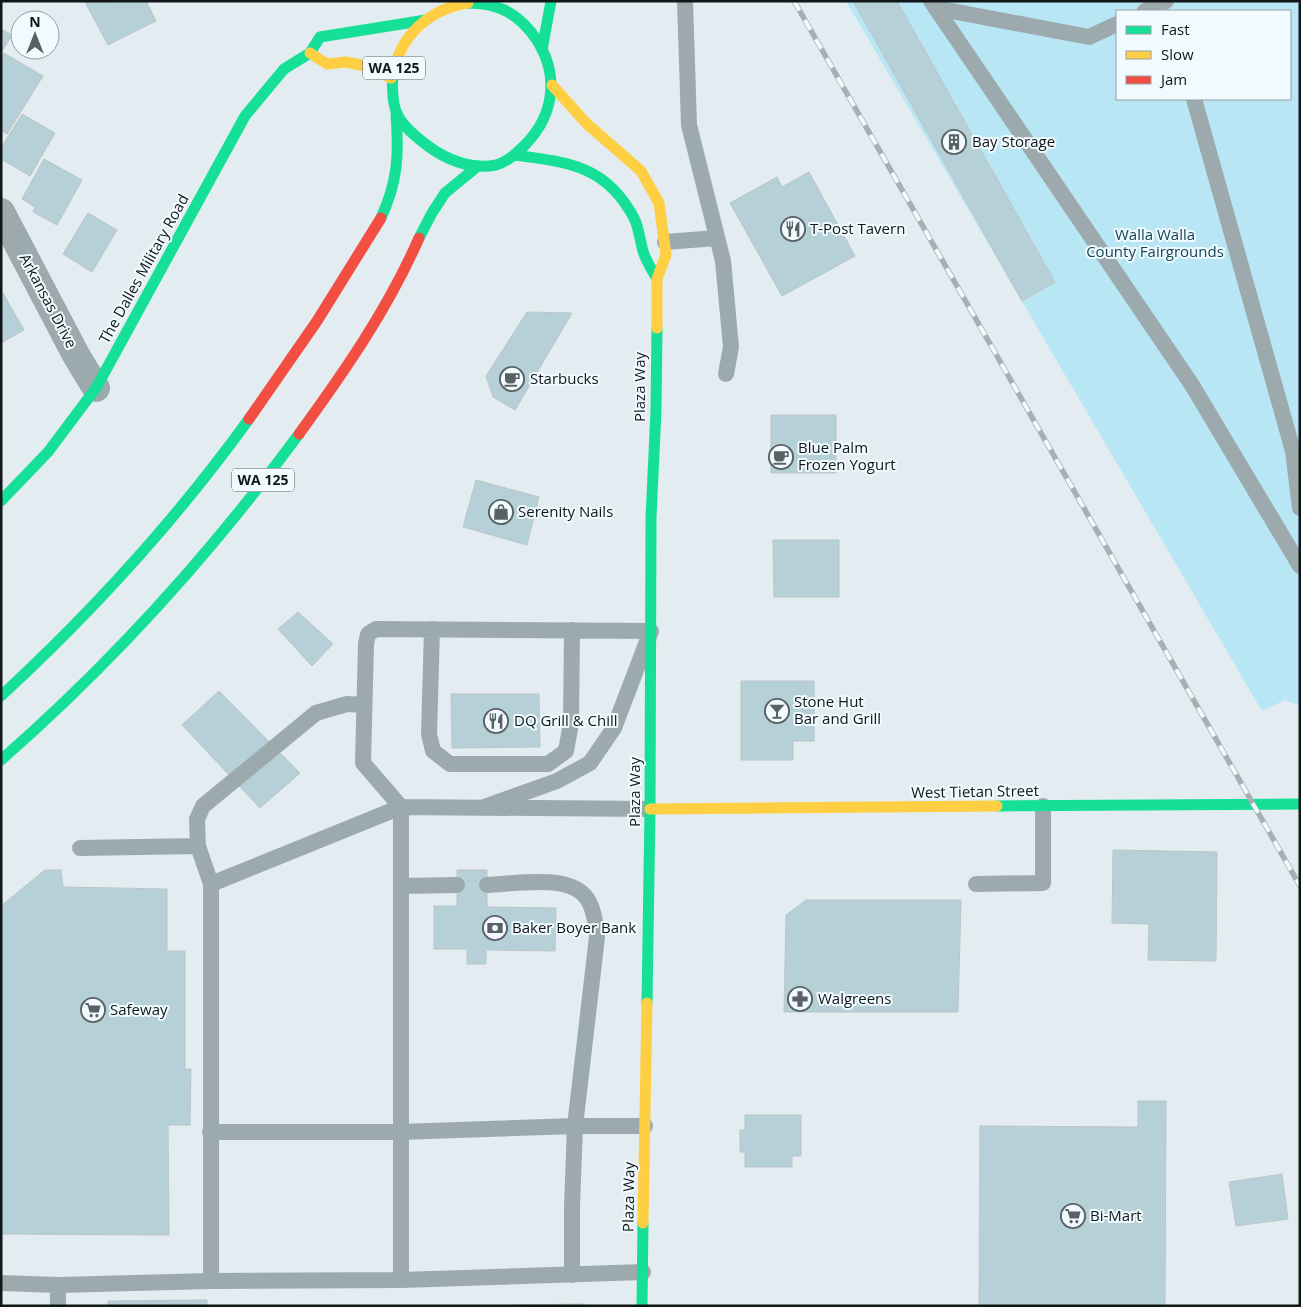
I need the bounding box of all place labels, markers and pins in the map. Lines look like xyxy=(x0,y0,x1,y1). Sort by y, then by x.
building icon: Bay Storage xyxy=(941,129,967,155)
place label: Bay Storage xyxy=(972,131,1055,151)
restaurant icon: T-Post Tavern xyxy=(780,216,806,242)
place label: T-Post Tavern xyxy=(810,218,905,238)
cafe icon: Starbucks xyxy=(499,366,525,392)
place label: Starbucks xyxy=(530,368,599,388)
place label: Blue Palm Frozen Yogurt xyxy=(798,437,896,474)
cafe icon: Blue Palm Frozen Yogurt xyxy=(768,444,794,470)
shop icon: Serenity Nails xyxy=(488,499,514,525)
place label: Serenity Nails xyxy=(518,501,613,521)
place label: Stone Hut Bar and Grill xyxy=(794,691,881,728)
bar icon: Stone Hut Bar and Grill xyxy=(764,698,790,724)
restaurant icon: DQ Grill & Chill xyxy=(483,708,509,734)
place label: DQ Grill & Chill xyxy=(514,710,618,730)
bank icon: Baker Boyer Bank xyxy=(482,915,508,941)
place label: Baker Boyer Bank xyxy=(512,917,636,937)
pharmacy icon: Walgreens xyxy=(787,986,813,1012)
place label: Walgreens xyxy=(818,988,891,1008)
supermarket icon: Safeway xyxy=(80,997,106,1023)
place label: Safeway xyxy=(110,999,168,1019)
supermarket icon: Bi-Mart xyxy=(1060,1203,1086,1229)
place label: Bi-Mart xyxy=(1090,1205,1142,1225)

